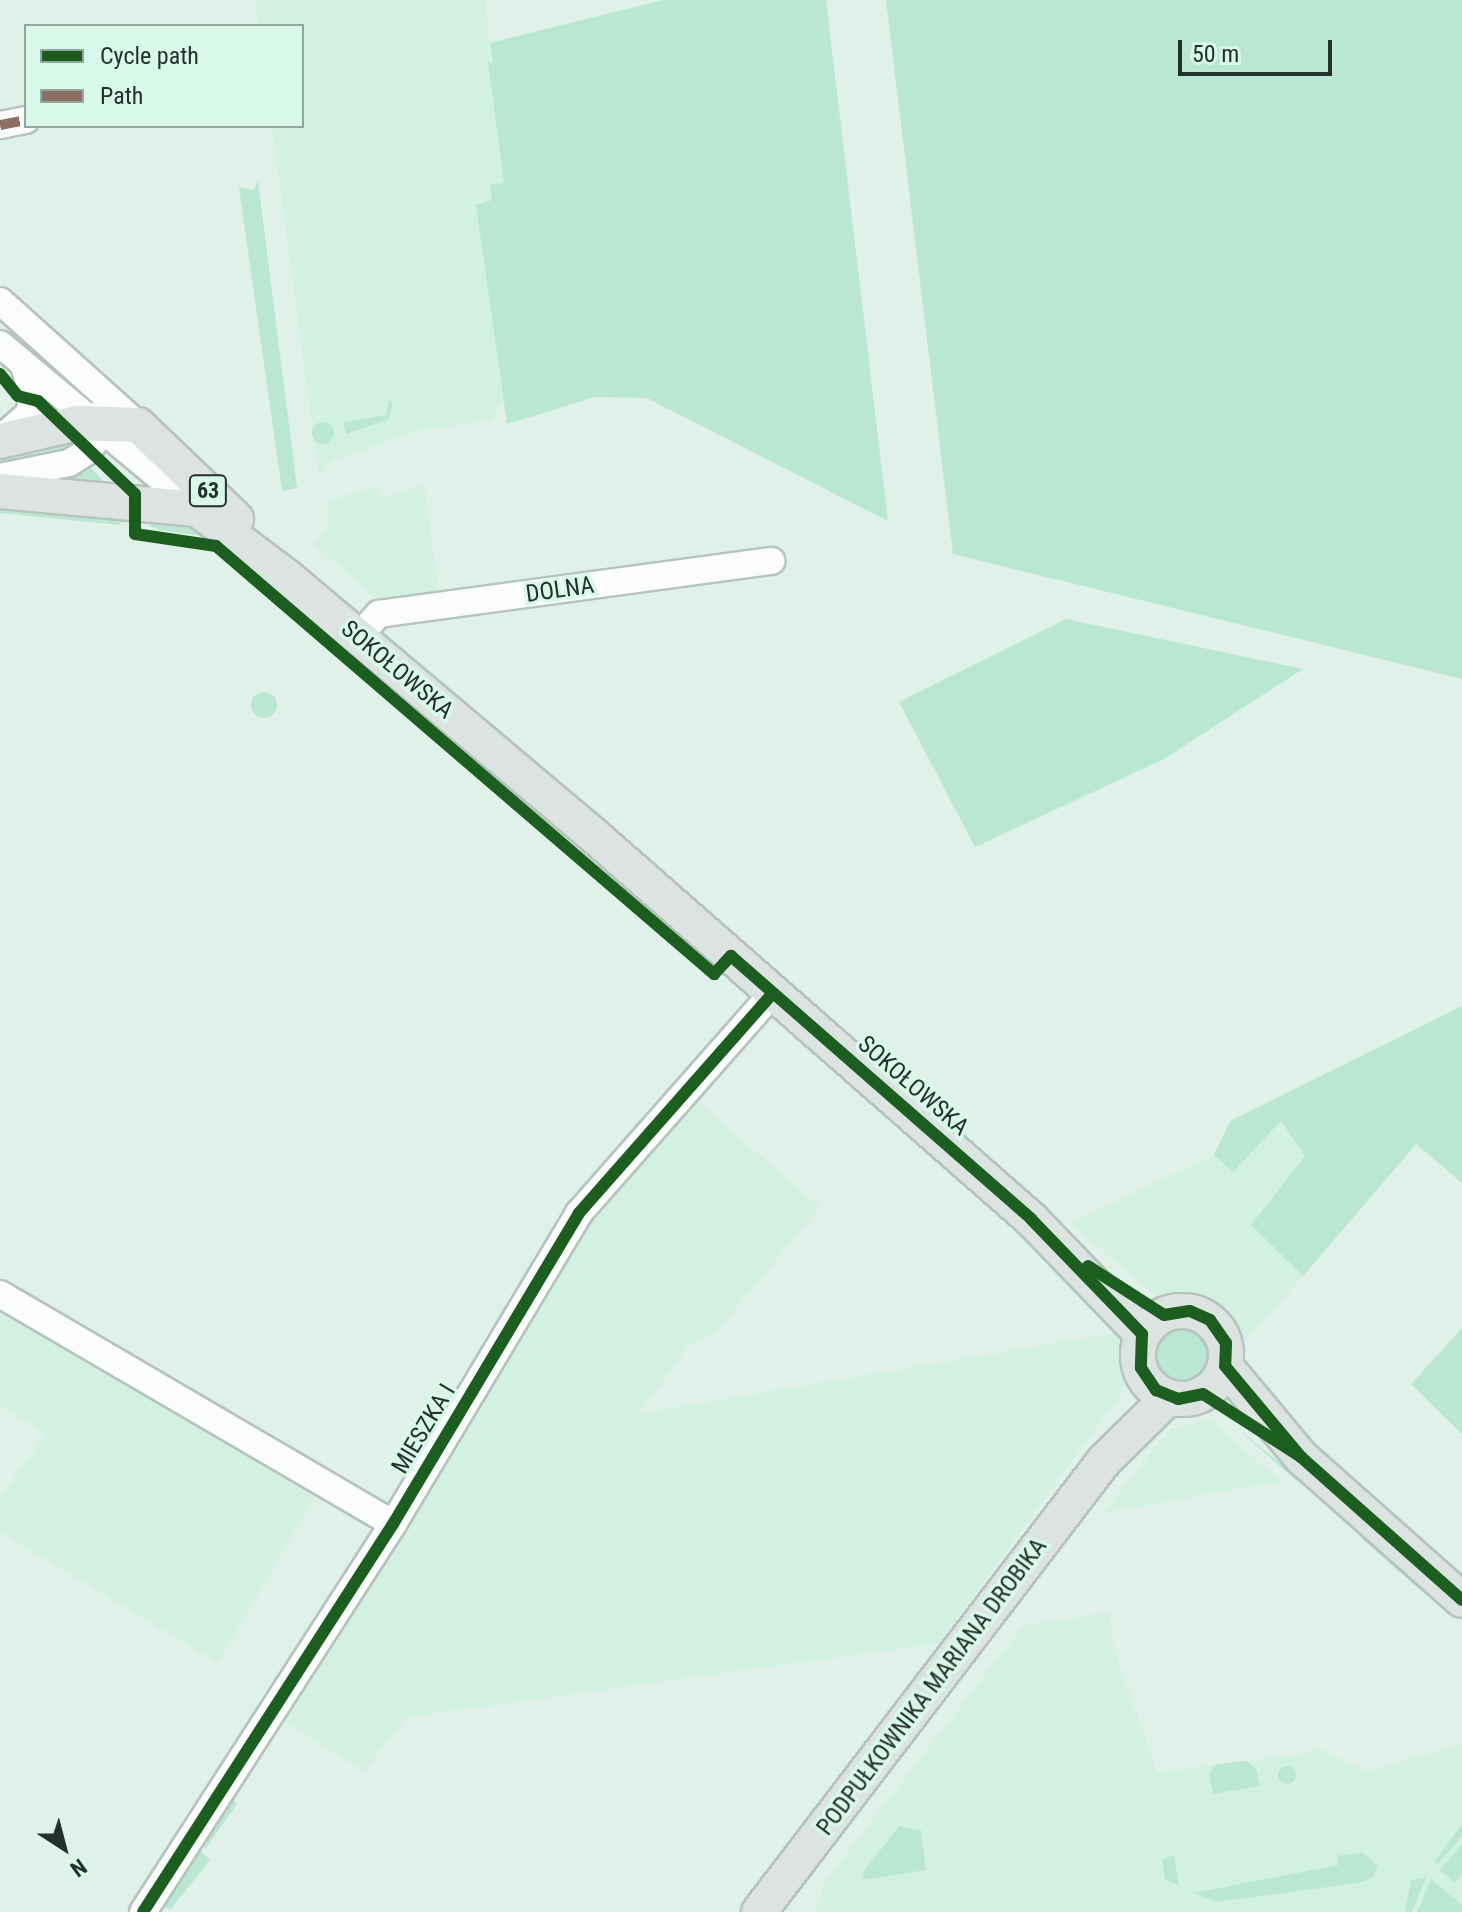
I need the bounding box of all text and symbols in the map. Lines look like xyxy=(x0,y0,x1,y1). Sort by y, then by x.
legend xyxy=(24,24,304,128)
scale bar xyxy=(1182,24,1336,74)
text: 50 m xyxy=(1192,40,1239,68)
text: Cycle path xyxy=(100,42,199,70)
text: Path xyxy=(100,82,143,110)
road number: 63 xyxy=(188,473,228,509)
street label: DOLNA xyxy=(524,571,596,609)
street label: SOKOŁOWSKA xyxy=(335,615,459,725)
street label: SOKOŁOWSKA xyxy=(852,1030,974,1142)
street label: MIESZKA I xyxy=(386,1379,462,1479)
street label: PODPUŁKOWNIKA MARIANA DROBIKA xyxy=(811,1533,1053,1841)
north arrow xyxy=(24,1808,104,1888)
text: N xyxy=(66,1854,91,1882)

